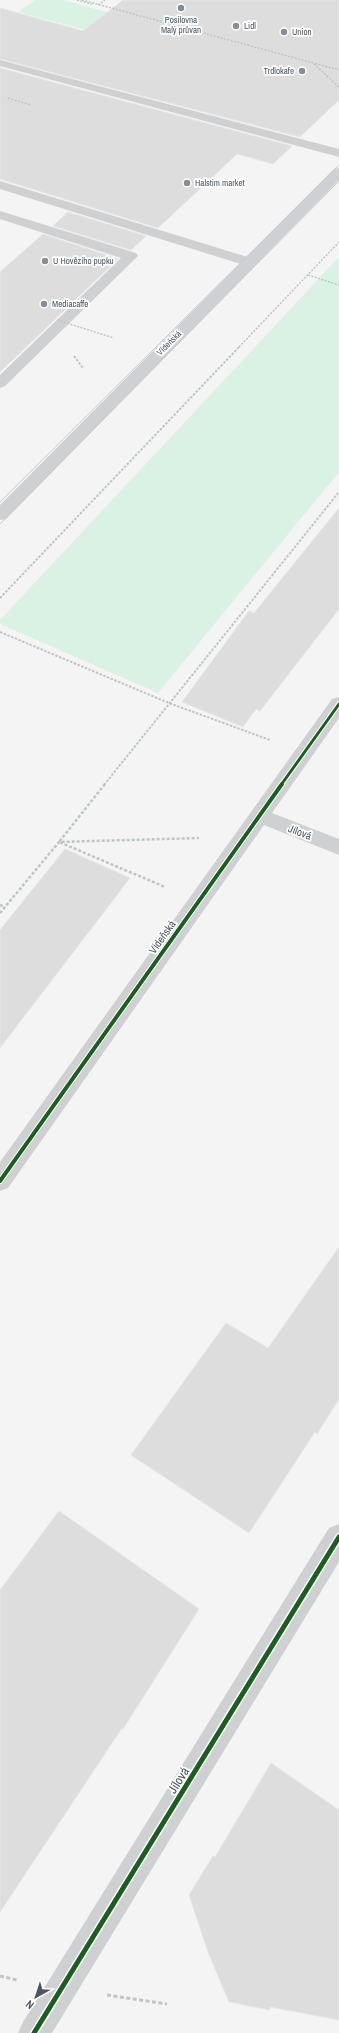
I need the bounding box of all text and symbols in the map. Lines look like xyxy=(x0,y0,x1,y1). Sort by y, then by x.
marker: Posilovna Malý průvan xyxy=(176,3,186,13)
place label: Posilovna Malý průvan xyxy=(161,14,201,36)
place label: Lidl xyxy=(244,20,256,32)
marker: Lidl xyxy=(231,21,241,31)
place label: Union xyxy=(292,26,312,38)
marker: Union xyxy=(279,27,289,37)
place label: Trdlokafe xyxy=(264,65,294,77)
marker: Trdlokafe xyxy=(297,66,307,76)
place label: Halstim market xyxy=(195,177,245,189)
marker: Halstim market xyxy=(182,178,192,188)
place label: U Hovězího pupku xyxy=(53,255,114,267)
marker: U Hovězího pupku xyxy=(40,256,50,266)
place label: Mediacaffe xyxy=(52,298,88,310)
marker: Mediacaffe xyxy=(39,299,49,309)
street label: Vídeňská xyxy=(154,328,184,358)
street label: Jílová xyxy=(286,821,314,843)
street label: Vídeňská xyxy=(146,918,178,956)
street label: Jílová xyxy=(164,1764,193,1797)
north arrow xyxy=(16,1977,56,2017)
text: N xyxy=(23,1997,37,2012)

